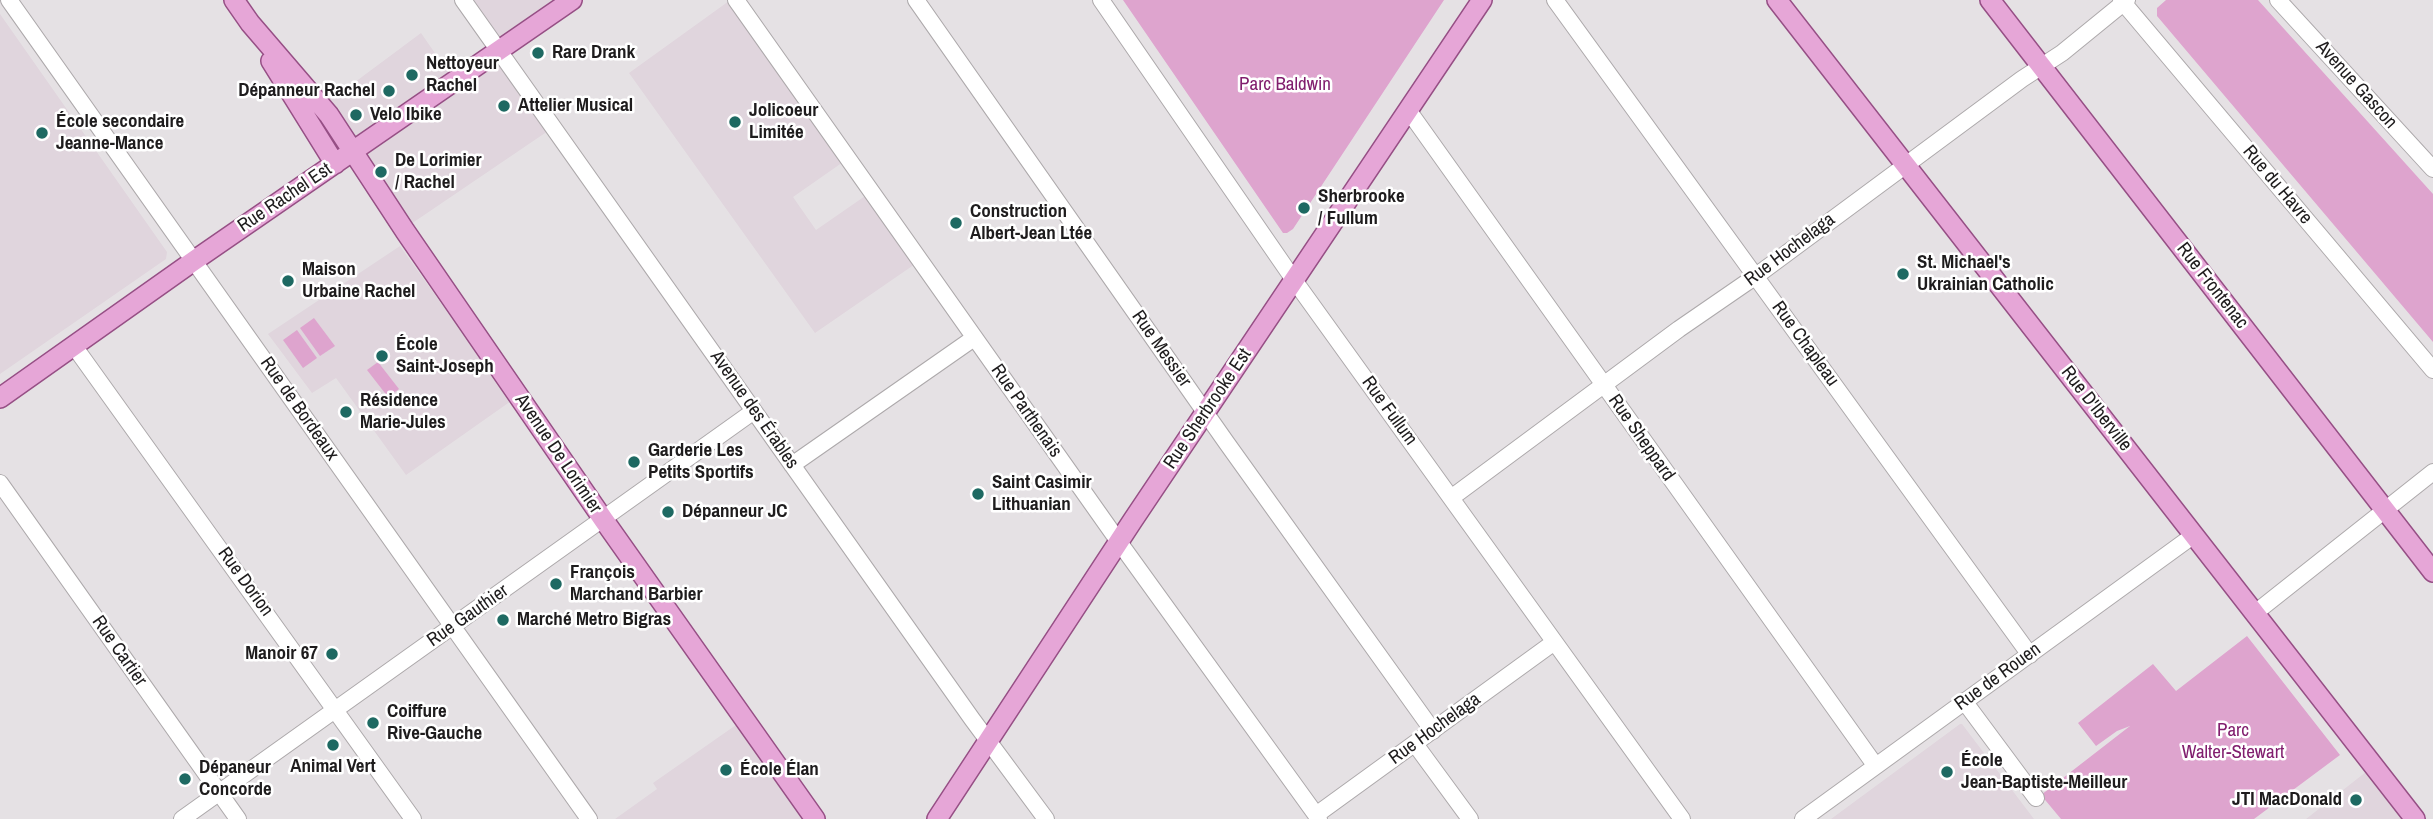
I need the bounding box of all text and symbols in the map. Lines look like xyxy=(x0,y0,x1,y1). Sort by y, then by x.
street label: Avenue Gascon xyxy=(2311,36,2401,134)
place label: Rare Drank xyxy=(552,42,635,64)
marker: Rare Drank xyxy=(530,45,546,61)
place label: Nettoyeur Rachel xyxy=(426,53,499,97)
marker: Nettoyeur Rachel xyxy=(404,67,420,83)
park label: Parc Baldwin xyxy=(1239,74,1331,96)
place label: Dépanneur Rachel xyxy=(238,80,375,102)
marker: Dépanneur Rachel xyxy=(381,83,397,99)
place label: Attelier Musical xyxy=(518,95,633,117)
marker: Attelier Musical xyxy=(496,98,512,114)
place label: Jolicoeur Limitée xyxy=(749,100,818,144)
place label: Velo Ibike xyxy=(370,104,442,126)
marker: Velo Ibike xyxy=(348,107,364,123)
place label: École secondaire Jeanne-Mance xyxy=(56,111,184,155)
marker: Jolicoeur Limitée xyxy=(727,114,743,130)
marker: École secondaire Jeanne-Mance xyxy=(34,125,50,141)
street label: Rue du Havre xyxy=(2237,141,2317,229)
place label: De Lorimier / Rachel xyxy=(395,150,482,194)
street label: Rue Rachel Est xyxy=(234,158,336,238)
marker: De Lorimier / Rachel xyxy=(373,164,389,180)
place label: Sherbrooke / Fullum xyxy=(1318,186,1405,230)
marker: Sherbrooke / Fullum xyxy=(1296,200,1312,216)
place label: Construction Albert-Jean Ltée xyxy=(970,201,1092,245)
street label: Rue Hochelaga xyxy=(1740,209,1840,291)
marker: Construction Albert-Jean Ltée xyxy=(948,215,964,231)
street label: Rue Frontenac xyxy=(2171,238,2253,334)
place label: St. Michael's Ukrainian Catholic xyxy=(1917,252,2054,296)
place label: Maison Urbaine Rachel xyxy=(302,259,415,303)
marker: St. Michael's Ukrainian Catholic xyxy=(1895,266,1911,282)
marker: Maison Urbaine Rachel xyxy=(280,273,296,289)
street label: Rue Chapleau xyxy=(1767,297,1843,391)
street label: Rue Messier xyxy=(1126,306,1196,392)
place label: École Saint-Joseph xyxy=(396,334,494,378)
street label: Rue Sherbrooke Est xyxy=(1159,344,1257,474)
street label: Avenue des Érables xyxy=(705,346,803,474)
marker: École Saint-Joseph xyxy=(374,348,390,364)
street label: Rue de Bordeaux xyxy=(255,353,343,465)
street label: Rue Parthenais xyxy=(986,360,1066,462)
street label: Rue D'Iberville xyxy=(2056,362,2136,456)
street label: Rue Fullum xyxy=(1356,372,1422,450)
place label: Résidence Marie-Jules xyxy=(360,390,446,434)
street label: Avenue De Lorimier xyxy=(510,390,606,518)
street label: Rue Sheppard xyxy=(1603,390,1679,486)
marker: Résidence Marie-Jules xyxy=(338,404,354,420)
place label: Garderie Les Petits Sportifs xyxy=(648,440,754,484)
marker: Garderie Les Petits Sportifs xyxy=(626,454,642,470)
place label: Saint Casimir Lithuanian xyxy=(992,472,1092,516)
marker: Saint Casimir Lithuanian xyxy=(970,486,986,502)
place label: Dépanneur JC xyxy=(682,501,788,523)
marker: Dépanneur JC xyxy=(660,504,676,520)
street label: Rue Dorion xyxy=(212,543,278,621)
place label: François Marchand Barbier xyxy=(570,562,702,606)
marker: François Marchand Barbier xyxy=(548,576,564,592)
street label: Rue Gauthier xyxy=(423,580,513,652)
place label: Marché Metro Bigras xyxy=(517,609,671,631)
street label: Rue Cartier xyxy=(87,611,151,691)
marker: Marché Metro Bigras xyxy=(495,612,511,628)
street label: Rue de Rouen xyxy=(1951,638,2045,716)
place label: Manoir 67 xyxy=(245,643,318,665)
marker: Manoir 67 xyxy=(324,646,340,662)
street label: Rue Hochelaga xyxy=(1385,688,1485,770)
place label: Coiffure Rive-Gauche xyxy=(387,701,482,745)
marker: Coiffure Rive-Gauche xyxy=(365,715,381,731)
park label: Parc Walter-Stewart xyxy=(2182,720,2284,764)
marker: Animal Vert xyxy=(325,737,341,753)
place label: École Jean-Baptiste-Meilleur xyxy=(1961,750,2127,794)
place label: Animal Vert xyxy=(290,756,376,778)
place label: Dépaneur Concorde xyxy=(199,757,272,801)
place label: École Élan xyxy=(740,759,819,781)
marker: École Élan xyxy=(718,762,734,778)
marker: École Jean-Baptiste-Meilleur xyxy=(1939,764,1955,780)
marker: Dépaneur Concorde xyxy=(177,771,193,787)
place label: JTI MacDonald xyxy=(2232,789,2342,811)
marker: JTI MacDonald xyxy=(2348,792,2364,808)

